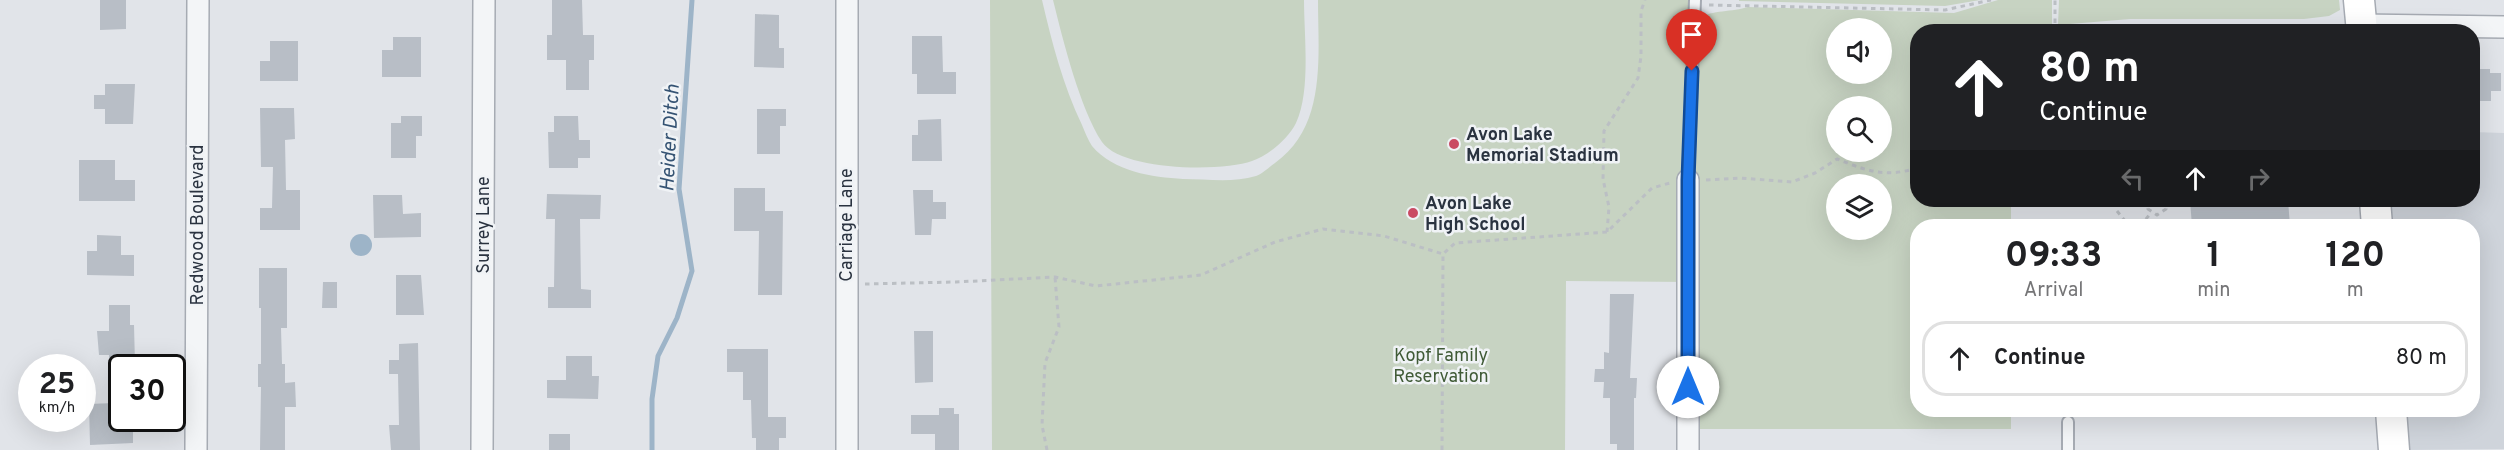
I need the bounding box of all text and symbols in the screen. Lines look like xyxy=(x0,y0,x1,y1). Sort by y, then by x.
pin xyxy=(1666,9,1717,71)
icon: arrive xyxy=(1675,18,1708,51)
map controls xyxy=(1826,18,1892,240)
button: sound xyxy=(1826,18,1892,84)
text: 80 m xyxy=(2039,44,2140,97)
icon: ahead xyxy=(1940,48,2018,126)
water label: Heider Ditch xyxy=(655,84,687,192)
button: search xyxy=(1826,96,1892,162)
text: Continue xyxy=(2039,96,2148,130)
place label: Avon Lake Memorial Stadium xyxy=(1466,124,1619,168)
marker: Avon Lake Memorial Stadium xyxy=(1447,137,1461,151)
street label: Redwood Boulevard xyxy=(187,145,210,305)
icon: left xyxy=(2116,162,2149,195)
icon: ahead xyxy=(2179,162,2212,195)
icon: right xyxy=(2242,162,2275,195)
street label: Carriage Lane xyxy=(836,168,859,282)
button: layers xyxy=(1826,174,1892,240)
street label: Surrey Lane xyxy=(473,176,496,274)
place label: Avon Lake High School xyxy=(1425,193,1526,237)
marker: Avon Lake High School xyxy=(1406,206,1420,220)
text: 09:33 xyxy=(2005,234,2102,280)
text: 1 xyxy=(2207,234,2221,280)
text: 120 xyxy=(2325,234,2385,280)
text: Arrival xyxy=(2024,278,2083,304)
text: min xyxy=(2197,278,2230,304)
text: m xyxy=(2347,278,2364,304)
icon: ahead xyxy=(1943,342,1976,375)
park label: Kopf Family Reservation xyxy=(1393,345,1489,389)
text: Continue xyxy=(1994,345,2085,372)
text: 80 m xyxy=(2396,345,2447,372)
speed limit sign: 30 xyxy=(108,354,186,432)
position arrow xyxy=(1656,355,1720,419)
text: 25 xyxy=(39,367,75,404)
text: km/h xyxy=(39,399,75,418)

